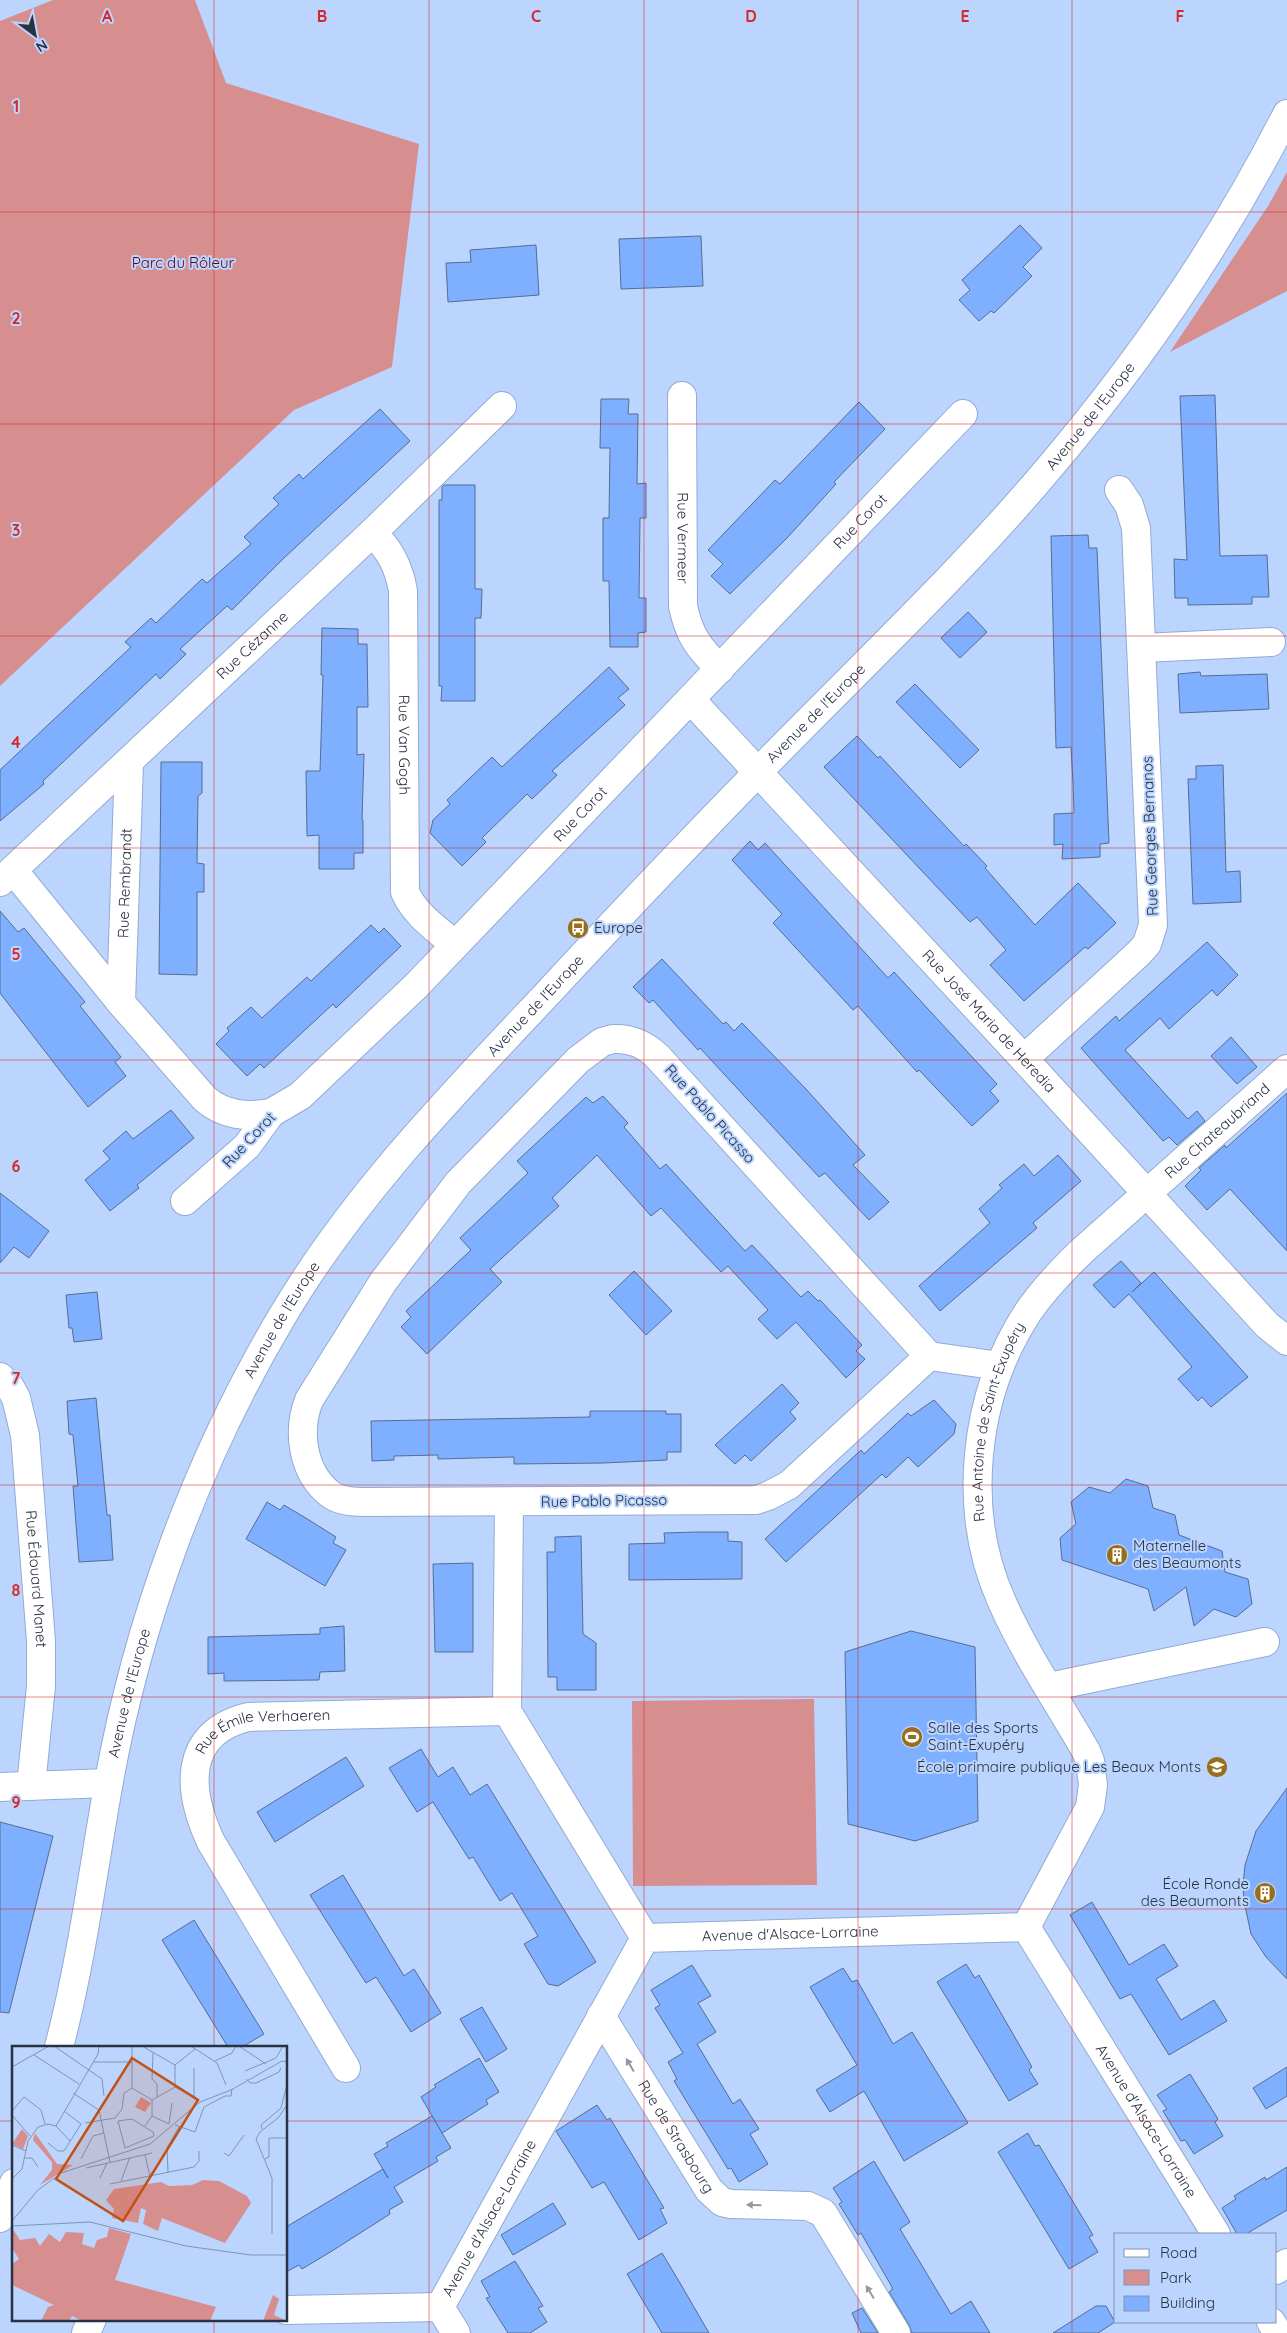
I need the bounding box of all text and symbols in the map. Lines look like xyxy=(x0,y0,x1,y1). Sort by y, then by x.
text: A xyxy=(102,6,113,26)
text: B xyxy=(317,6,327,26)
text: C xyxy=(531,6,541,26)
text: D xyxy=(745,6,757,26)
text: E xyxy=(960,6,970,26)
text: F xyxy=(1176,6,1185,26)
north arrow xyxy=(10,10,60,60)
text: N xyxy=(33,36,51,56)
text: 1 xyxy=(13,96,19,116)
park label: Parc du Rôleur xyxy=(132,253,234,272)
text: 2 xyxy=(11,308,21,328)
street label: Avenue de l'Europe xyxy=(1042,358,1139,474)
street label: Rue Corot xyxy=(829,489,891,553)
street label: Rue Vermeer xyxy=(673,492,693,584)
text: 3 xyxy=(12,520,20,540)
street label: Rue Cézanne xyxy=(212,607,292,683)
street label: Avenue de l'Europe xyxy=(762,659,869,767)
street label: Rue Van Gogh xyxy=(395,695,414,795)
text: 4 xyxy=(11,732,21,752)
street label: Rue Georges Bernanos xyxy=(1137,756,1162,916)
street label: Rue Corot xyxy=(549,782,611,845)
street label: Rue Rembrandt xyxy=(113,828,136,938)
bus stop icon: Europe xyxy=(566,916,590,940)
place label: Europe xyxy=(594,918,643,937)
text: 5 xyxy=(11,944,21,964)
street label: Rue José Maria de Heredia xyxy=(918,945,1060,1096)
street label: Avenue de l'Europe xyxy=(483,951,588,1060)
street label: Rue Pablo Picasso xyxy=(661,1060,760,1167)
street label: Rue Chateaubriand xyxy=(1160,1079,1274,1182)
street label: Rue Corot xyxy=(218,1108,279,1172)
text: 6 xyxy=(12,1156,21,1176)
street label: Avenue de l'Europe xyxy=(239,1258,324,1381)
street label: Rue Antoine de Saint-Exupéry xyxy=(968,1318,1029,1523)
text: 7 xyxy=(12,1368,21,1388)
street label: Rue Pablo Picasso xyxy=(541,1490,667,1511)
street label: Rue Édouard Manet xyxy=(22,1509,51,1648)
place label: Maternelle des Beaumonts xyxy=(1133,1536,1241,1572)
building icon: Maternelle des Beaumonts xyxy=(1105,1543,1129,1567)
text: 8 xyxy=(12,1580,21,1600)
street label: Avenue de l'Europe xyxy=(104,1626,154,1759)
street label: Rue Émile Verhaeren xyxy=(191,1705,331,1757)
place label: Salle des Sports Saint-Exupéry xyxy=(928,1718,1038,1754)
sports icon: Salle des Sports Saint-Exupéry xyxy=(900,1725,924,1749)
school or university icon: École primaire publique Les Beaux Monts xyxy=(1205,1755,1229,1779)
place label: École primaire publique Les Beaux Monts xyxy=(917,1757,1201,1776)
text: 9 xyxy=(11,1792,21,1812)
place label: École Ronde des Beaumonts xyxy=(1141,1874,1249,1910)
building icon: École Ronde des Beaumonts xyxy=(1253,1881,1277,1905)
street label: Avenue d'Alsace-Lorraine xyxy=(702,1921,879,1945)
street label: Avenue d'Alsace-Lorraine xyxy=(1092,2041,1201,2201)
inset map xyxy=(12,2046,288,2320)
one-way arrow xyxy=(626,2058,635,2071)
street label: Rue de Strasbourg xyxy=(634,2076,719,2196)
street label: Avenue d'Alsace-Lorraine xyxy=(438,2136,540,2300)
one-way arrow xyxy=(745,2201,761,2209)
legend xyxy=(1114,2233,1277,2323)
text: Road xyxy=(1160,2243,1197,2262)
text: Park xyxy=(1160,2268,1192,2287)
one-way arrow xyxy=(866,2285,875,2298)
text: Building xyxy=(1160,2293,1215,2312)

